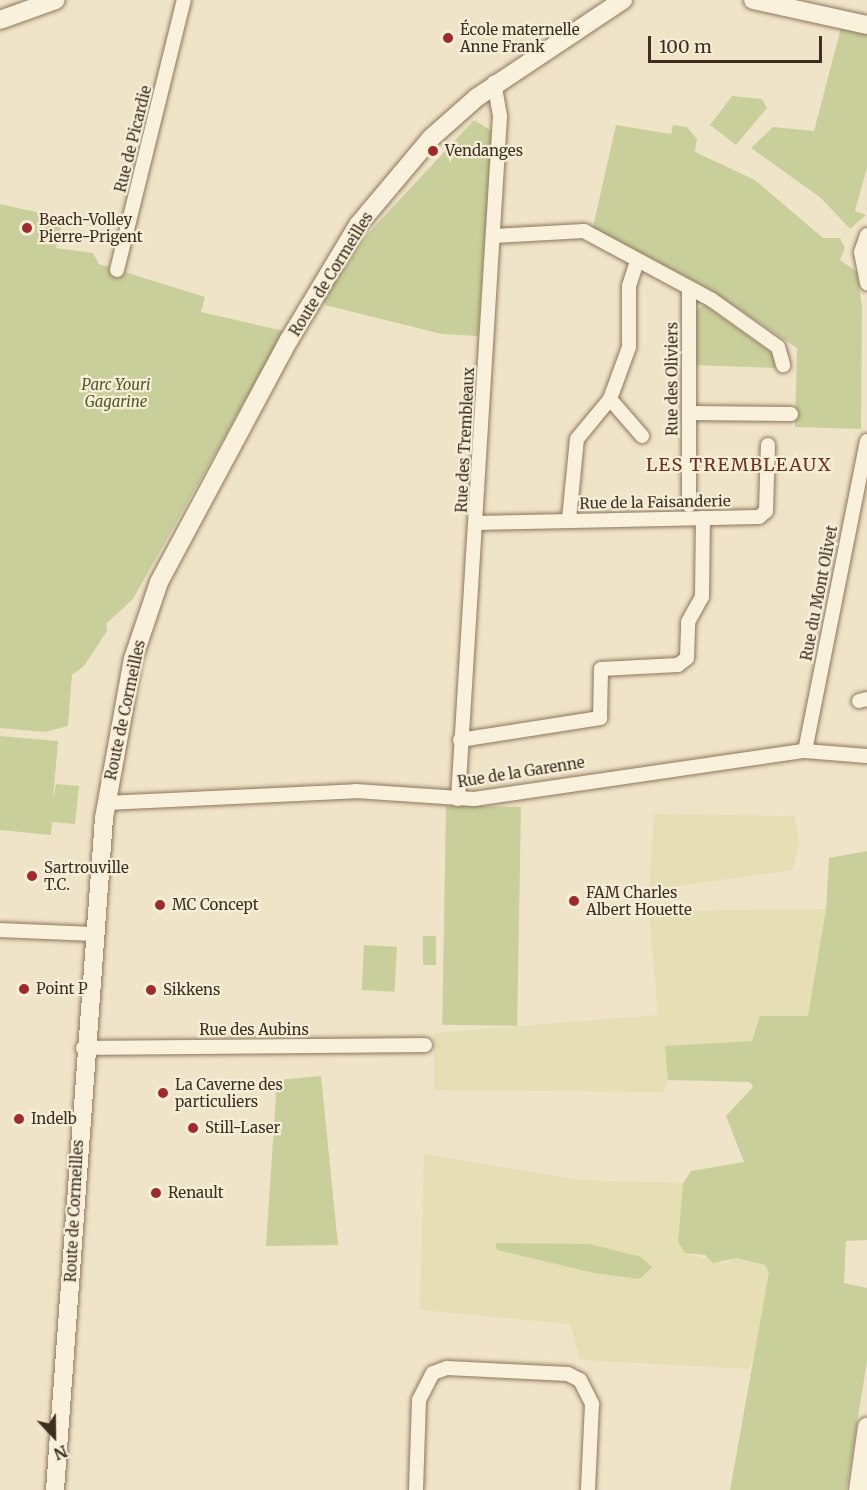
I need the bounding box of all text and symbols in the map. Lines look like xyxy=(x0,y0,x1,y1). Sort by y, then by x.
place label: École maternelle Anne Frank xyxy=(460,20,580,55)
scale bar xyxy=(651,24,825,62)
marker: École maternelle Anne Frank xyxy=(441,31,455,45)
text: 100 m xyxy=(659,35,712,58)
street label: Rue de Picardie xyxy=(111,84,155,194)
place label: Vendanges xyxy=(445,142,523,160)
marker: Vendanges xyxy=(426,144,440,158)
street label: Route de Cormeilles xyxy=(285,209,377,339)
place label: Beach-Volley Pierre-Prigent xyxy=(39,210,143,245)
marker: Beach-Volley Pierre-Prigent xyxy=(20,221,34,235)
street label: Rue des Oliviers xyxy=(663,322,681,436)
street label: Rue des Trembleaux xyxy=(452,367,478,513)
park label: Parc Youri Gagarine xyxy=(82,375,150,410)
district label: LES TREMBLEAUX xyxy=(646,454,832,476)
street label: Rue de la Faisanderie xyxy=(579,492,731,512)
street label: Rue du Mont Olivet xyxy=(797,524,841,662)
street label: Route de Cormeilles xyxy=(101,638,149,782)
street label: Rue de la Garenne xyxy=(456,753,586,791)
place label: Sartrouville T.C. xyxy=(44,858,129,893)
marker: Sartrouville T.C. xyxy=(25,869,39,883)
place label: FAM Charles Albert Houette xyxy=(586,883,692,918)
marker: FAM Charles Albert Houette xyxy=(567,894,581,908)
place label: MC Concept xyxy=(172,896,259,914)
marker: MC Concept xyxy=(153,898,167,912)
place label: Point P xyxy=(36,980,88,998)
place label: Sikkens xyxy=(163,981,220,999)
marker: Point P xyxy=(17,982,31,996)
marker: Sikkens xyxy=(144,983,158,997)
street label: Rue des Aubins xyxy=(199,1021,309,1039)
place label: La Caverne des particuliers xyxy=(175,1075,283,1110)
marker: La Caverne des particuliers xyxy=(156,1086,170,1100)
place label: Indelb xyxy=(31,1110,77,1128)
marker: Indelb xyxy=(12,1112,26,1126)
place label: Still-Laser xyxy=(205,1119,280,1137)
marker: Still-Laser xyxy=(186,1121,200,1135)
street label: Route de Cormeilles xyxy=(61,1139,87,1283)
place label: Renault xyxy=(168,1184,224,1202)
marker: Renault xyxy=(149,1186,163,1200)
north arrow xyxy=(24,1406,84,1466)
text: N xyxy=(51,1441,70,1464)

